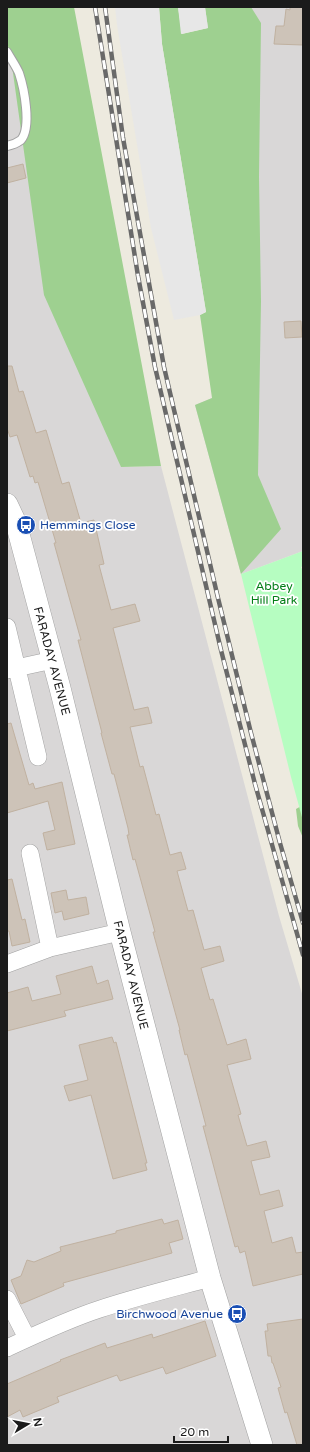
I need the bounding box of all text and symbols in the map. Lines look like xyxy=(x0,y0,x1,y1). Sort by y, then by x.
bus stop icon: Hemmings Close xyxy=(15,514,37,536)
place label: Hemmings Close xyxy=(40,518,136,532)
park label: Abbey Hill Park xyxy=(251,579,298,607)
street label: FARADAY AVENUE xyxy=(31,605,73,717)
street label: FARADAY AVENUE xyxy=(111,919,151,1031)
bus stop icon: Birchwood Avenue xyxy=(226,1303,248,1325)
place label: Birchwood Avenue xyxy=(116,1307,223,1321)
north arrow xyxy=(8,1404,48,1444)
text: N xyxy=(30,1417,45,1428)
scale bar xyxy=(174,1418,228,1444)
text: 20 m xyxy=(180,1425,209,1439)

